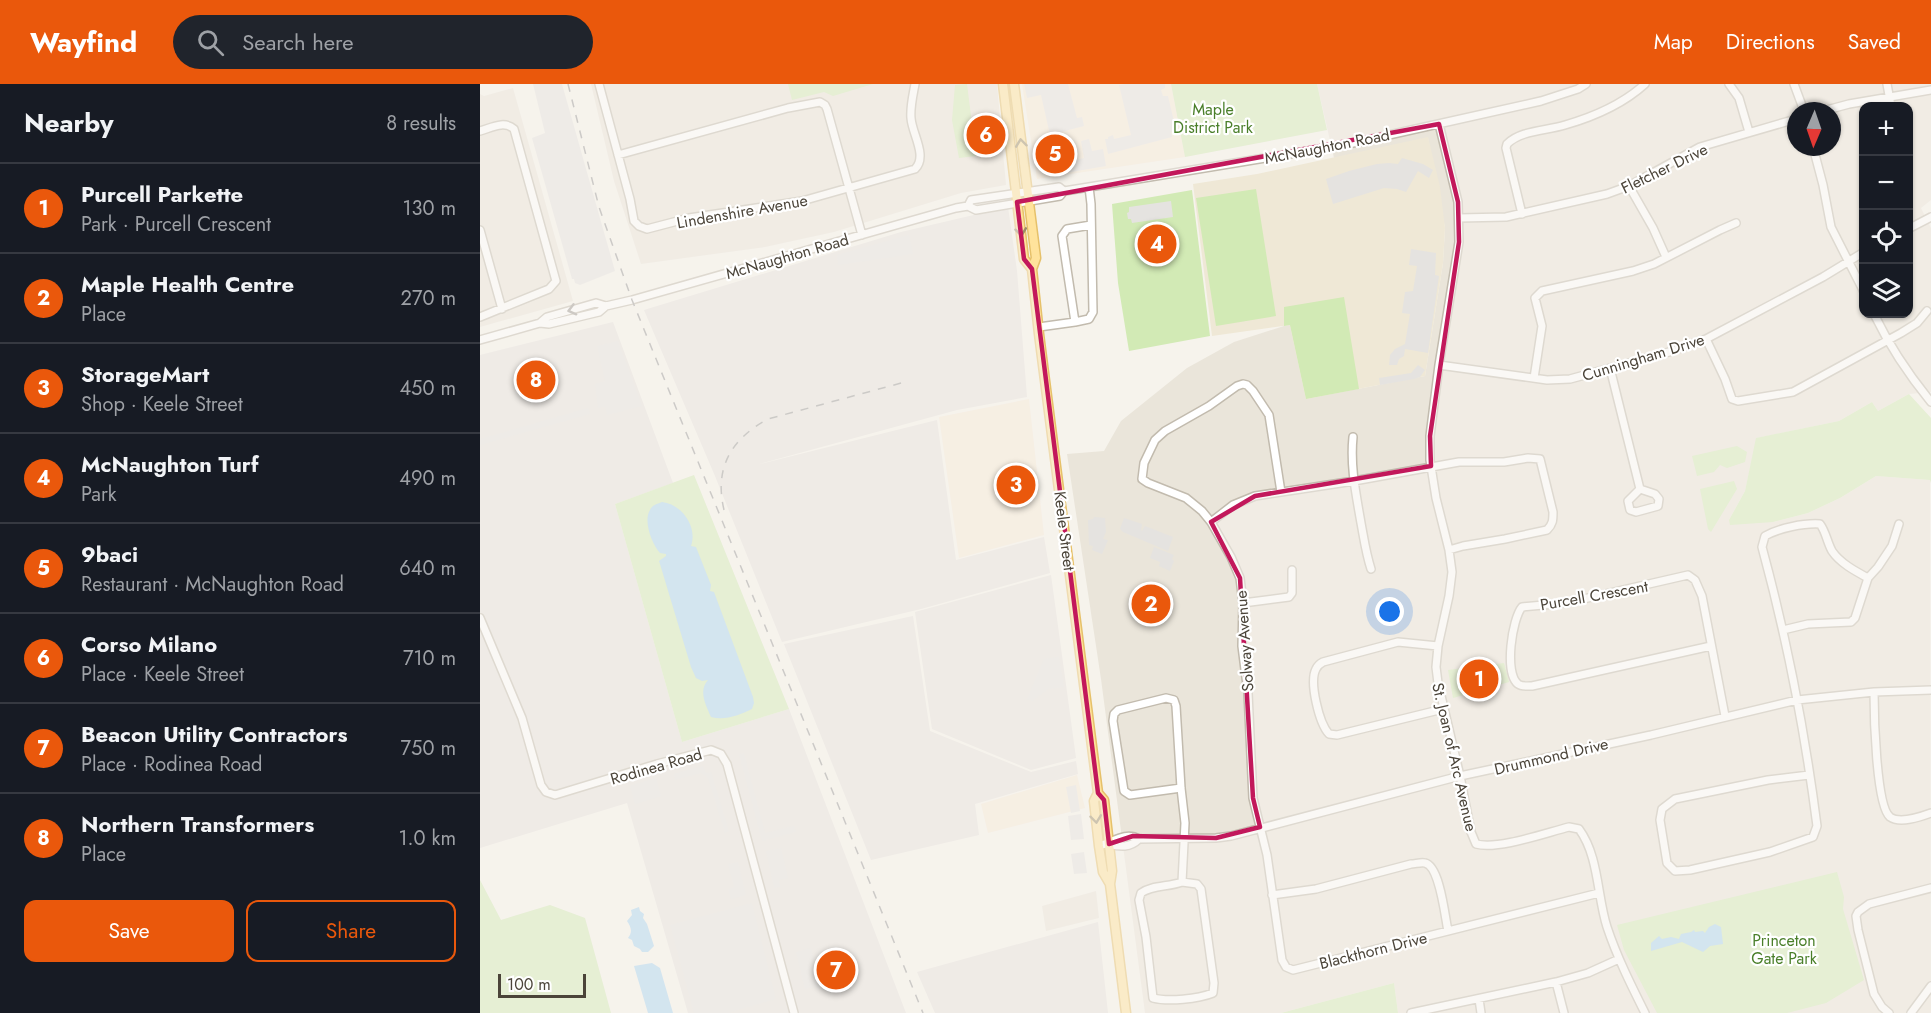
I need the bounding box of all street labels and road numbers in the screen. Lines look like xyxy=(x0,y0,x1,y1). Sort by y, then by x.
street label: McNaughton Road xyxy=(1263,123,1392,170)
street label: Fletcher Drive xyxy=(1617,138,1711,199)
street label: Lindenshire Avenue xyxy=(675,189,809,234)
street label: McNaughton Road xyxy=(723,228,851,285)
street label: Cunningham Drive xyxy=(1579,328,1707,387)
street label: Keele Street xyxy=(1048,490,1081,572)
street label: Purcell Crescent xyxy=(1538,575,1650,616)
street label: Solway Avenue xyxy=(1229,590,1260,692)
street label: St. Joan of Arc Avenue xyxy=(1426,681,1483,834)
street label: Drummond Drive xyxy=(1492,732,1610,781)
street label: Rodinea Road xyxy=(607,742,705,791)
street label: Blackthorn Drive xyxy=(1317,926,1429,975)

